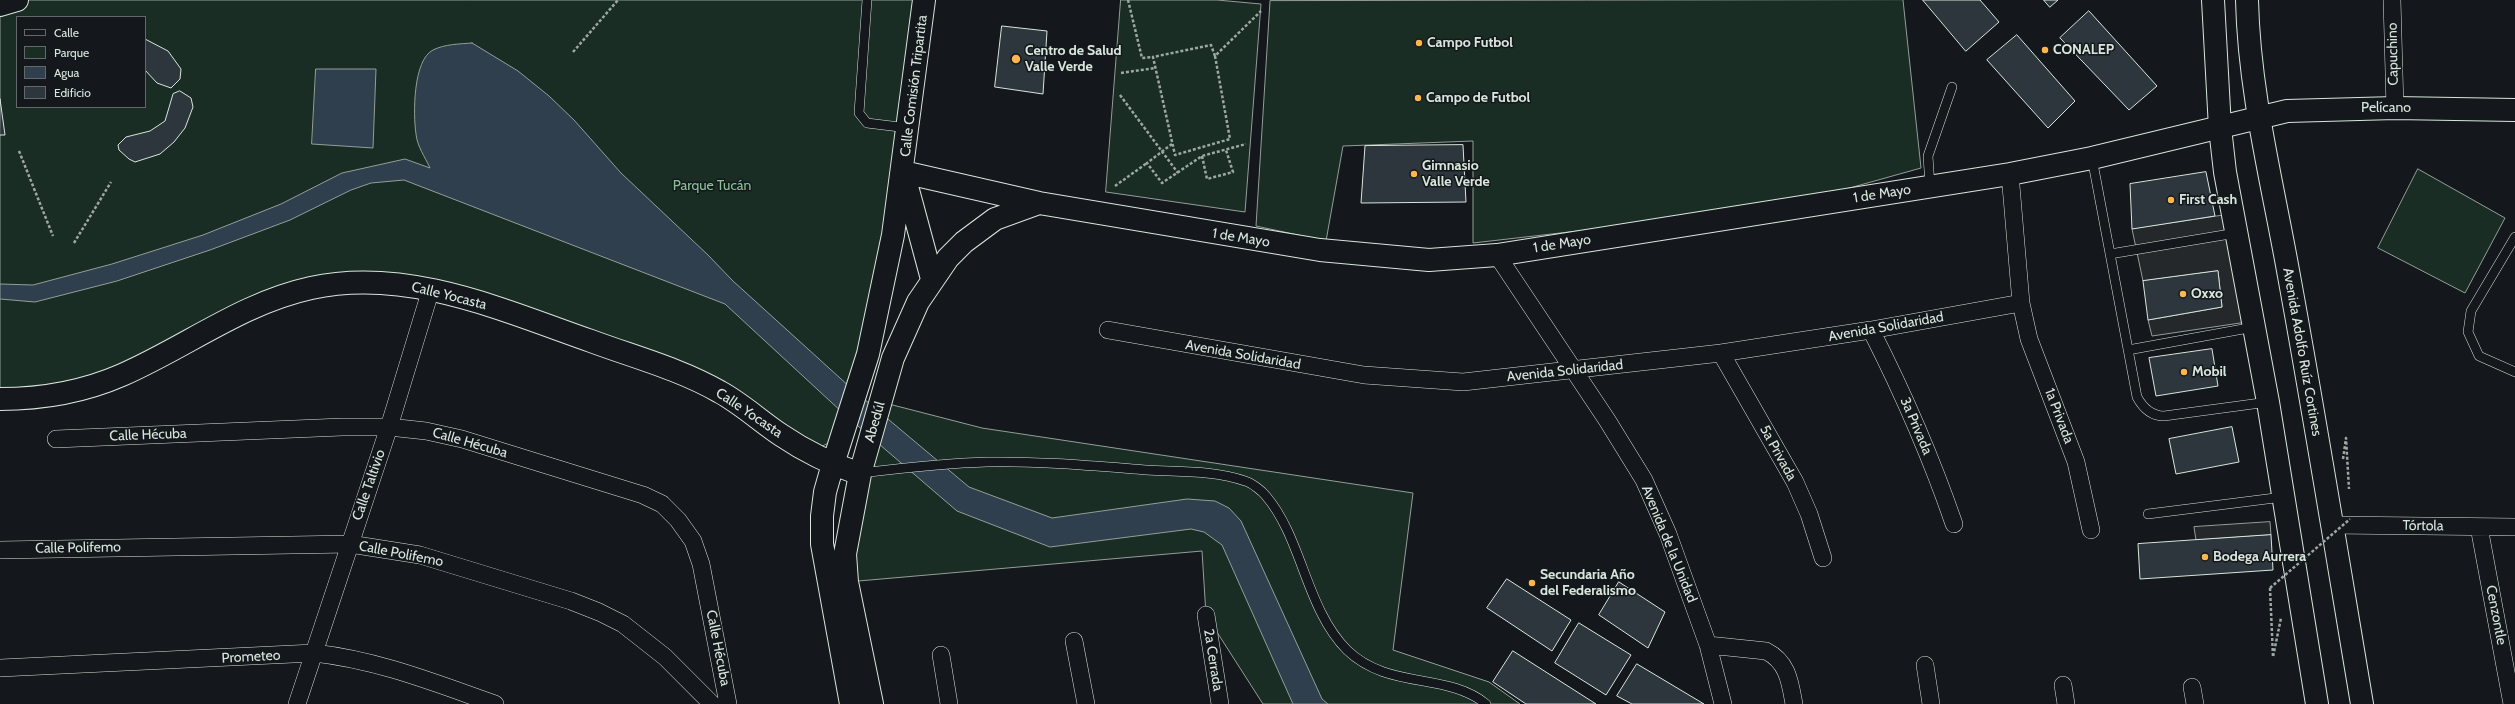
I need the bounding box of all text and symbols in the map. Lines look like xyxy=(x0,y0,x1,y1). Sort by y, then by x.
street label: Calle Comisión Tripartita xyxy=(897,14,931,158)
legend xyxy=(16,16,146,108)
street label: Capuchino xyxy=(2384,22,2402,86)
text: Calle xyxy=(54,25,79,40)
place label: Campo Futbol xyxy=(1427,35,1513,51)
marker: Campo Futbol xyxy=(1414,38,1424,48)
place label: CONALEP xyxy=(2053,42,2114,58)
place label: Centro de Salud Valle Verde xyxy=(1025,43,1121,76)
text: Parque xyxy=(54,45,89,60)
marker: CONALEP xyxy=(2040,45,2050,55)
marker: Centro de Salud Valle Verde xyxy=(1010,53,1022,65)
text: Agua xyxy=(54,65,79,80)
text: Edificio xyxy=(54,85,91,100)
place label: Campo de Futbol xyxy=(1426,90,1530,106)
marker: Campo de Futbol xyxy=(1413,93,1423,103)
street label: Pelícano xyxy=(2361,100,2411,116)
place label: Gimnasio Valle Verde xyxy=(1422,158,1490,190)
marker: Gimnasio Valle Verde xyxy=(1409,169,1419,179)
park label: Parque Tucán xyxy=(673,178,751,194)
street label: 1 de Mayo xyxy=(1852,181,1912,207)
place label: First Cash xyxy=(2179,192,2237,208)
marker: First Cash xyxy=(2166,195,2176,205)
street label: 1 de Mayo xyxy=(1211,225,1271,251)
street label: 1 de Mayo xyxy=(1532,231,1592,257)
street label: Avenida Adolfo Ruíz Cortines xyxy=(2279,267,2325,437)
street label: Calle Yocasta xyxy=(410,279,488,313)
place label: Oxxo xyxy=(2191,286,2223,302)
marker: Oxxo xyxy=(2178,289,2188,299)
street label: Avenida Solidaridad xyxy=(1827,309,1945,345)
street label: Avenida Solidaridad xyxy=(1184,337,1302,373)
street label: Avenida Solidaridad xyxy=(1506,357,1624,385)
place label: Mobil xyxy=(2192,364,2226,380)
marker: Mobil xyxy=(2179,367,2189,377)
street label: Calle Yocasta xyxy=(712,385,786,441)
street label: 1a Privada xyxy=(2041,386,2077,446)
street label: 3a Privada xyxy=(1896,395,1936,457)
street label: Abedúl xyxy=(861,400,889,444)
street label: 5a Privada xyxy=(1756,422,1800,484)
street label: Calle Hécuba xyxy=(431,424,509,462)
street label: Calle Hécuba xyxy=(109,425,187,445)
street label: Calle Taltivio xyxy=(349,447,389,523)
street label: Avenida de la Unidad xyxy=(1638,483,1700,605)
street label: Tórtola xyxy=(2402,517,2444,535)
street label: Calle Polifemo xyxy=(357,538,445,570)
street label: Calle Polifemo xyxy=(35,539,121,557)
place label: Bodega Aurrera xyxy=(2213,549,2306,565)
marker: Bodega Aurrera xyxy=(2200,552,2210,562)
place label: Secundaria Año del Federalismo xyxy=(1540,567,1636,600)
marker: Secundaria Año del Federalismo xyxy=(1527,578,1537,588)
street label: Cenzontle xyxy=(2482,584,2510,646)
street label: Calle Hécuba xyxy=(702,608,734,688)
street label: 2a Cerrada xyxy=(1200,628,1226,692)
street label: Prometeo xyxy=(221,647,281,667)

